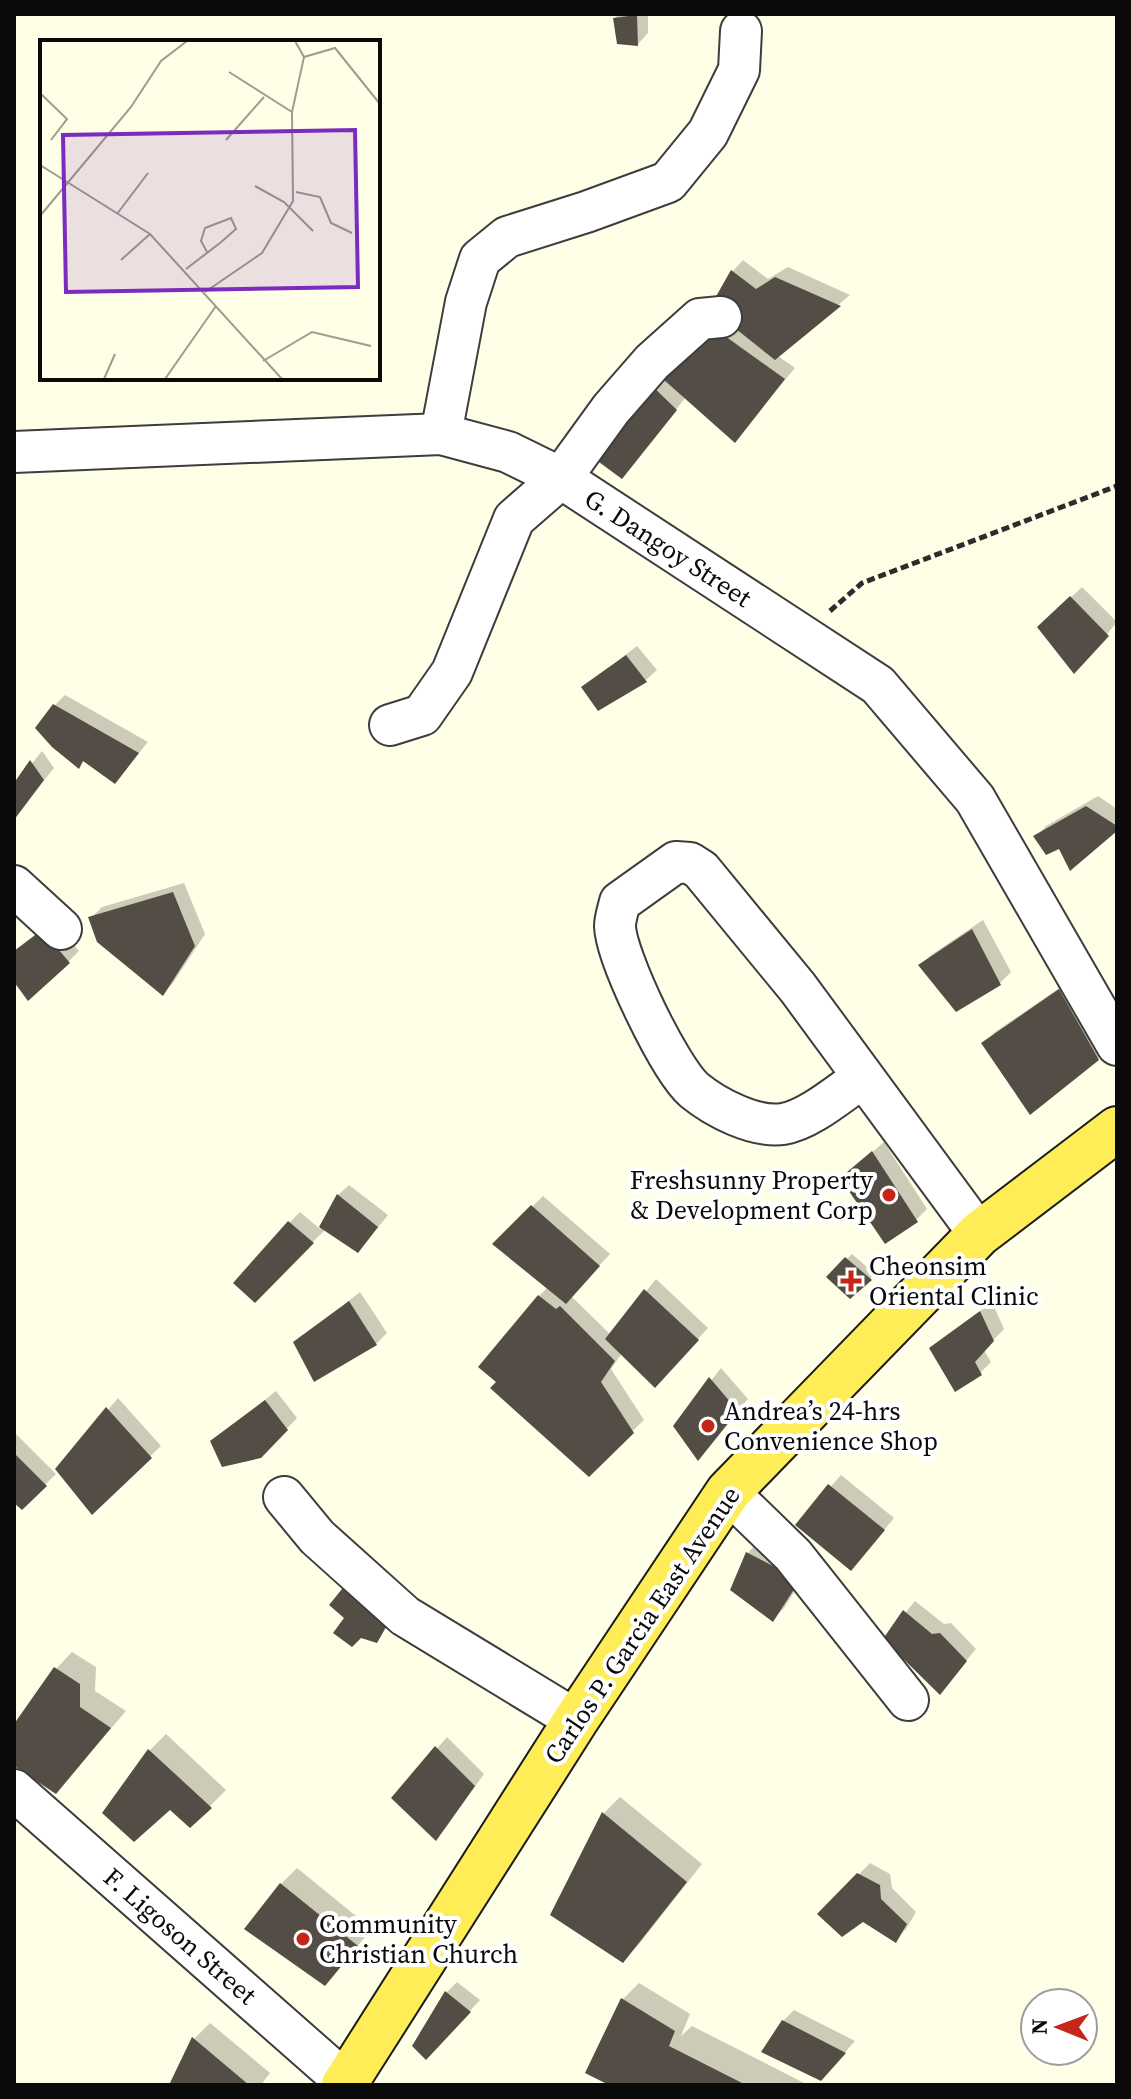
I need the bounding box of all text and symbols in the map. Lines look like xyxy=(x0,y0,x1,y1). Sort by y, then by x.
inset map xyxy=(40,40,380,380)
street label: G. Dangoy Street xyxy=(577,480,759,616)
place label: Freshsunny Property & Development Corp xyxy=(630,1162,874,1228)
marker: Freshsunny Property & Development Corp xyxy=(880,1186,898,1204)
place label: Cheonsim Oriental Clinic xyxy=(869,1248,1039,1314)
marker: Cheonsim Oriental Clinic xyxy=(840,1270,862,1292)
place label: Andrea’s 24-hrs Convenience Shop xyxy=(724,1393,938,1459)
marker: Andrea’s 24-hrs Convenience Shop xyxy=(699,1417,717,1435)
street label: Carlos P. Garcia East Avenue xyxy=(536,1479,748,1771)
street label: F. Ligoson Street xyxy=(96,1859,265,2013)
place label: Community Christian Church xyxy=(319,1906,518,1972)
marker: Community Christian Church xyxy=(294,1930,312,1948)
north arrow xyxy=(1019,1987,1099,2067)
text: N xyxy=(1024,2018,1054,2035)

